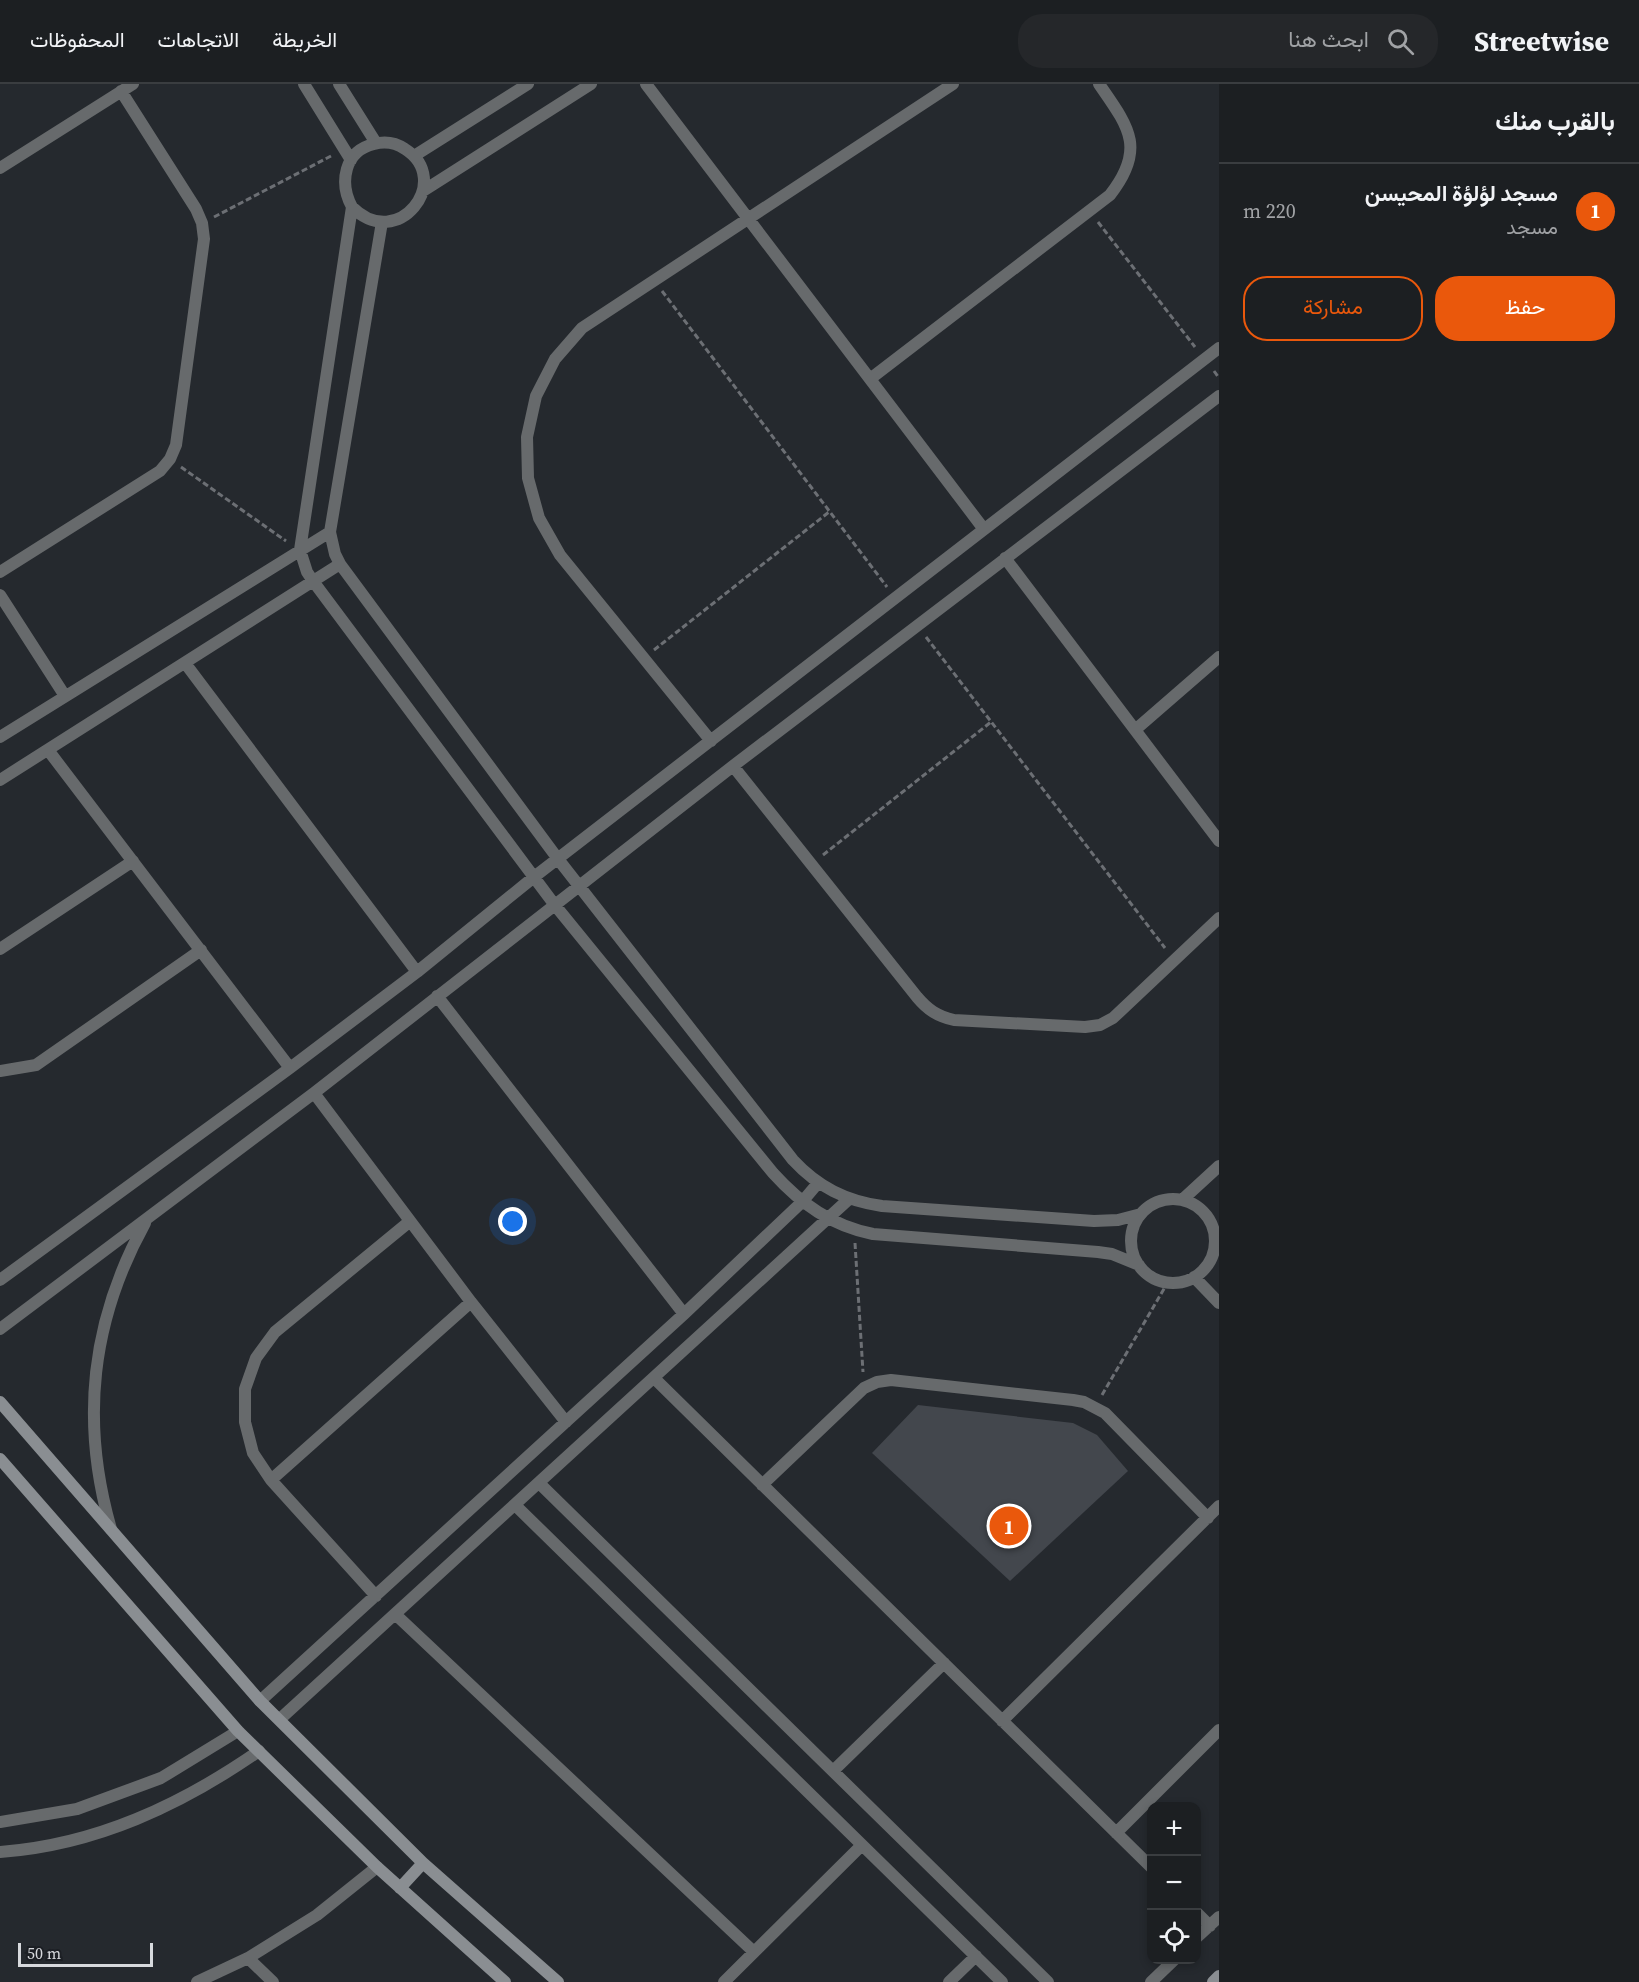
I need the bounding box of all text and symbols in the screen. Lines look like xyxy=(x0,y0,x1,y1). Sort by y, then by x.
search box xyxy=(1018,14,1438,68)
text: Streetwise xyxy=(1474,22,1609,60)
text: ابحث هنا xyxy=(1288,24,1369,54)
text: المحفوظات xyxy=(30,25,125,54)
text: الاتجاهات xyxy=(158,25,239,54)
text: الخريطة xyxy=(272,25,337,54)
icon: search xyxy=(1384,25,1417,58)
text: بالقرب منك xyxy=(1495,103,1615,139)
text: مسجد لؤلؤة المحيسن xyxy=(1365,178,1558,208)
text: 220 m xyxy=(1243,197,1296,225)
text: 1 xyxy=(1590,197,1601,225)
text: مسجد xyxy=(1506,213,1558,241)
button: مشاركة xyxy=(1243,276,1423,341)
button: حفظ xyxy=(1435,276,1615,341)
your location xyxy=(498,1207,527,1236)
pin: 1 xyxy=(990,1504,1028,1548)
map controls xyxy=(1147,1802,1201,1964)
button: + xyxy=(1147,1802,1201,1856)
button: − xyxy=(1147,1856,1201,1910)
button: locate xyxy=(1147,1910,1201,1964)
scale bar xyxy=(18,1940,153,1968)
text: 50 m xyxy=(27,1942,61,1964)

